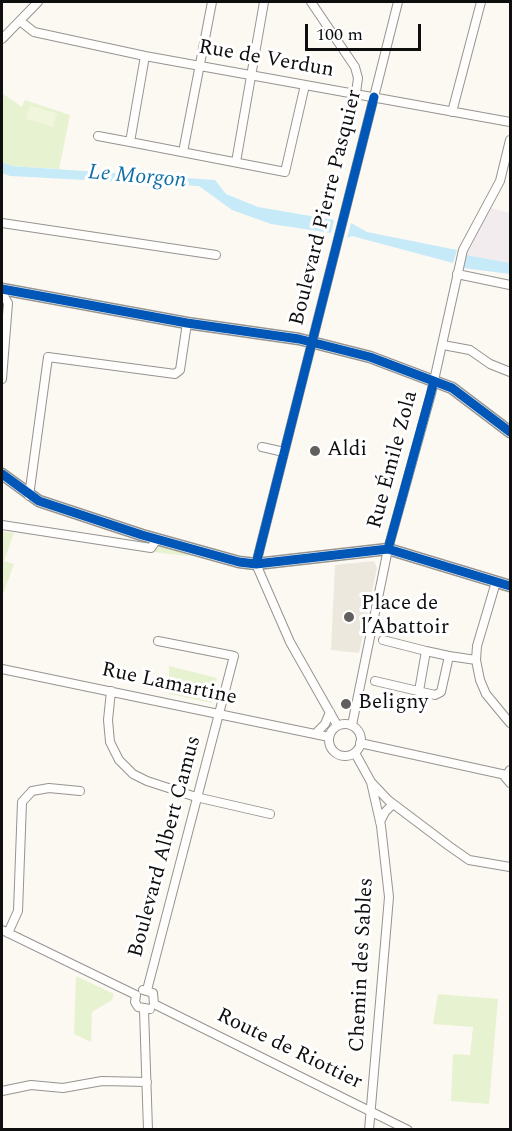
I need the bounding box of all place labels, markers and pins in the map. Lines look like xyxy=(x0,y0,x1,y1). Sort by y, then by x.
place label: Aldi xyxy=(327,438,367,464)
marker: Aldi xyxy=(308,444,322,458)
place label: Place de l’Abattoir xyxy=(361,592,449,642)
marker: Place de l’Abattoir xyxy=(342,610,356,624)
place label: Beligny xyxy=(358,691,428,717)
marker: Beligny xyxy=(339,697,353,711)

